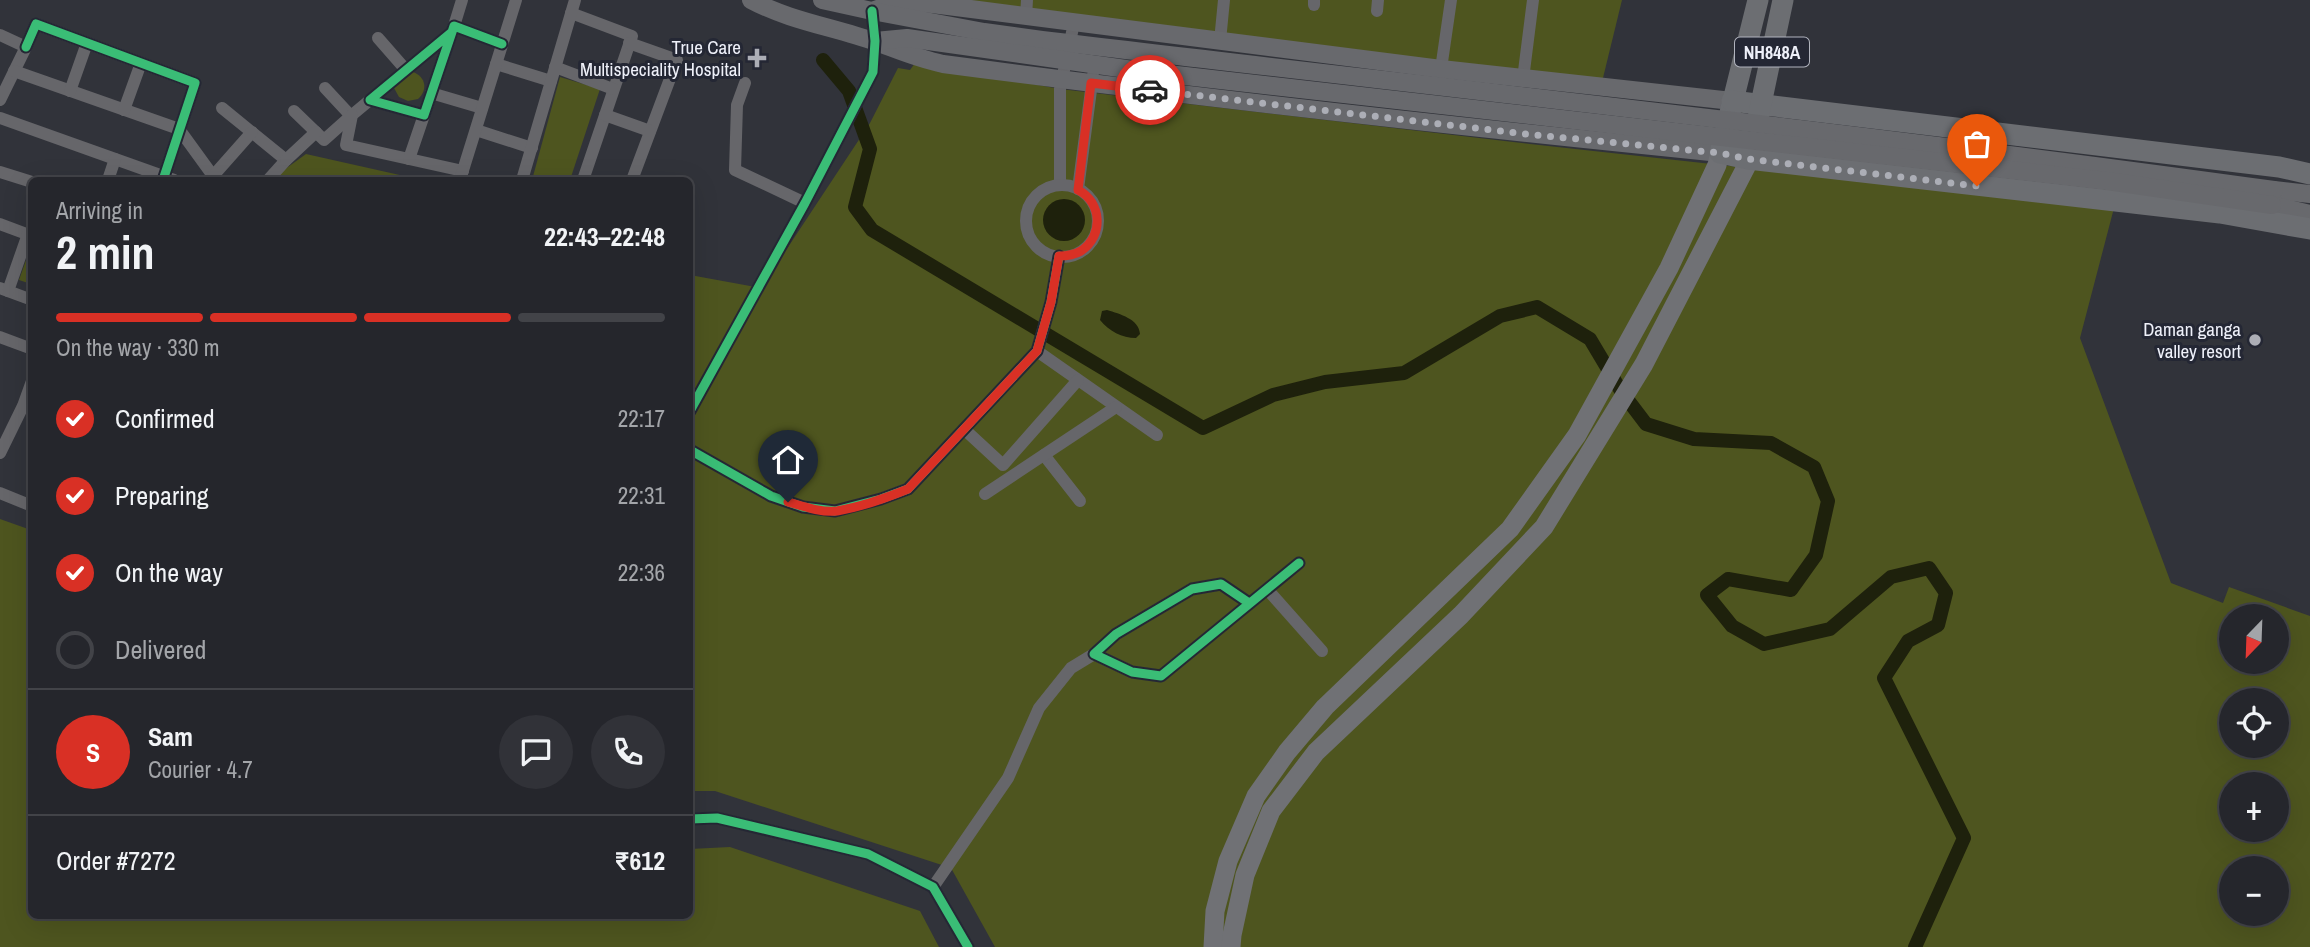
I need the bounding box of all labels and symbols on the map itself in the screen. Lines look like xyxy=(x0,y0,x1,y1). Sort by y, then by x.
place label: True Care Multispeciality Hospital xyxy=(580,34,741,82)
road number: NH848A xyxy=(1735,38,1809,66)
marker: True Care Multispeciality Hospital xyxy=(747,48,767,68)
courier xyxy=(1115,55,1185,125)
pin xyxy=(1947,114,2007,186)
place label: Daman ganga valley resort xyxy=(2143,316,2242,364)
marker: Daman ganga valley resort xyxy=(2247,332,2263,348)
pin xyxy=(758,430,818,502)
north arrow xyxy=(2219,604,2289,674)

